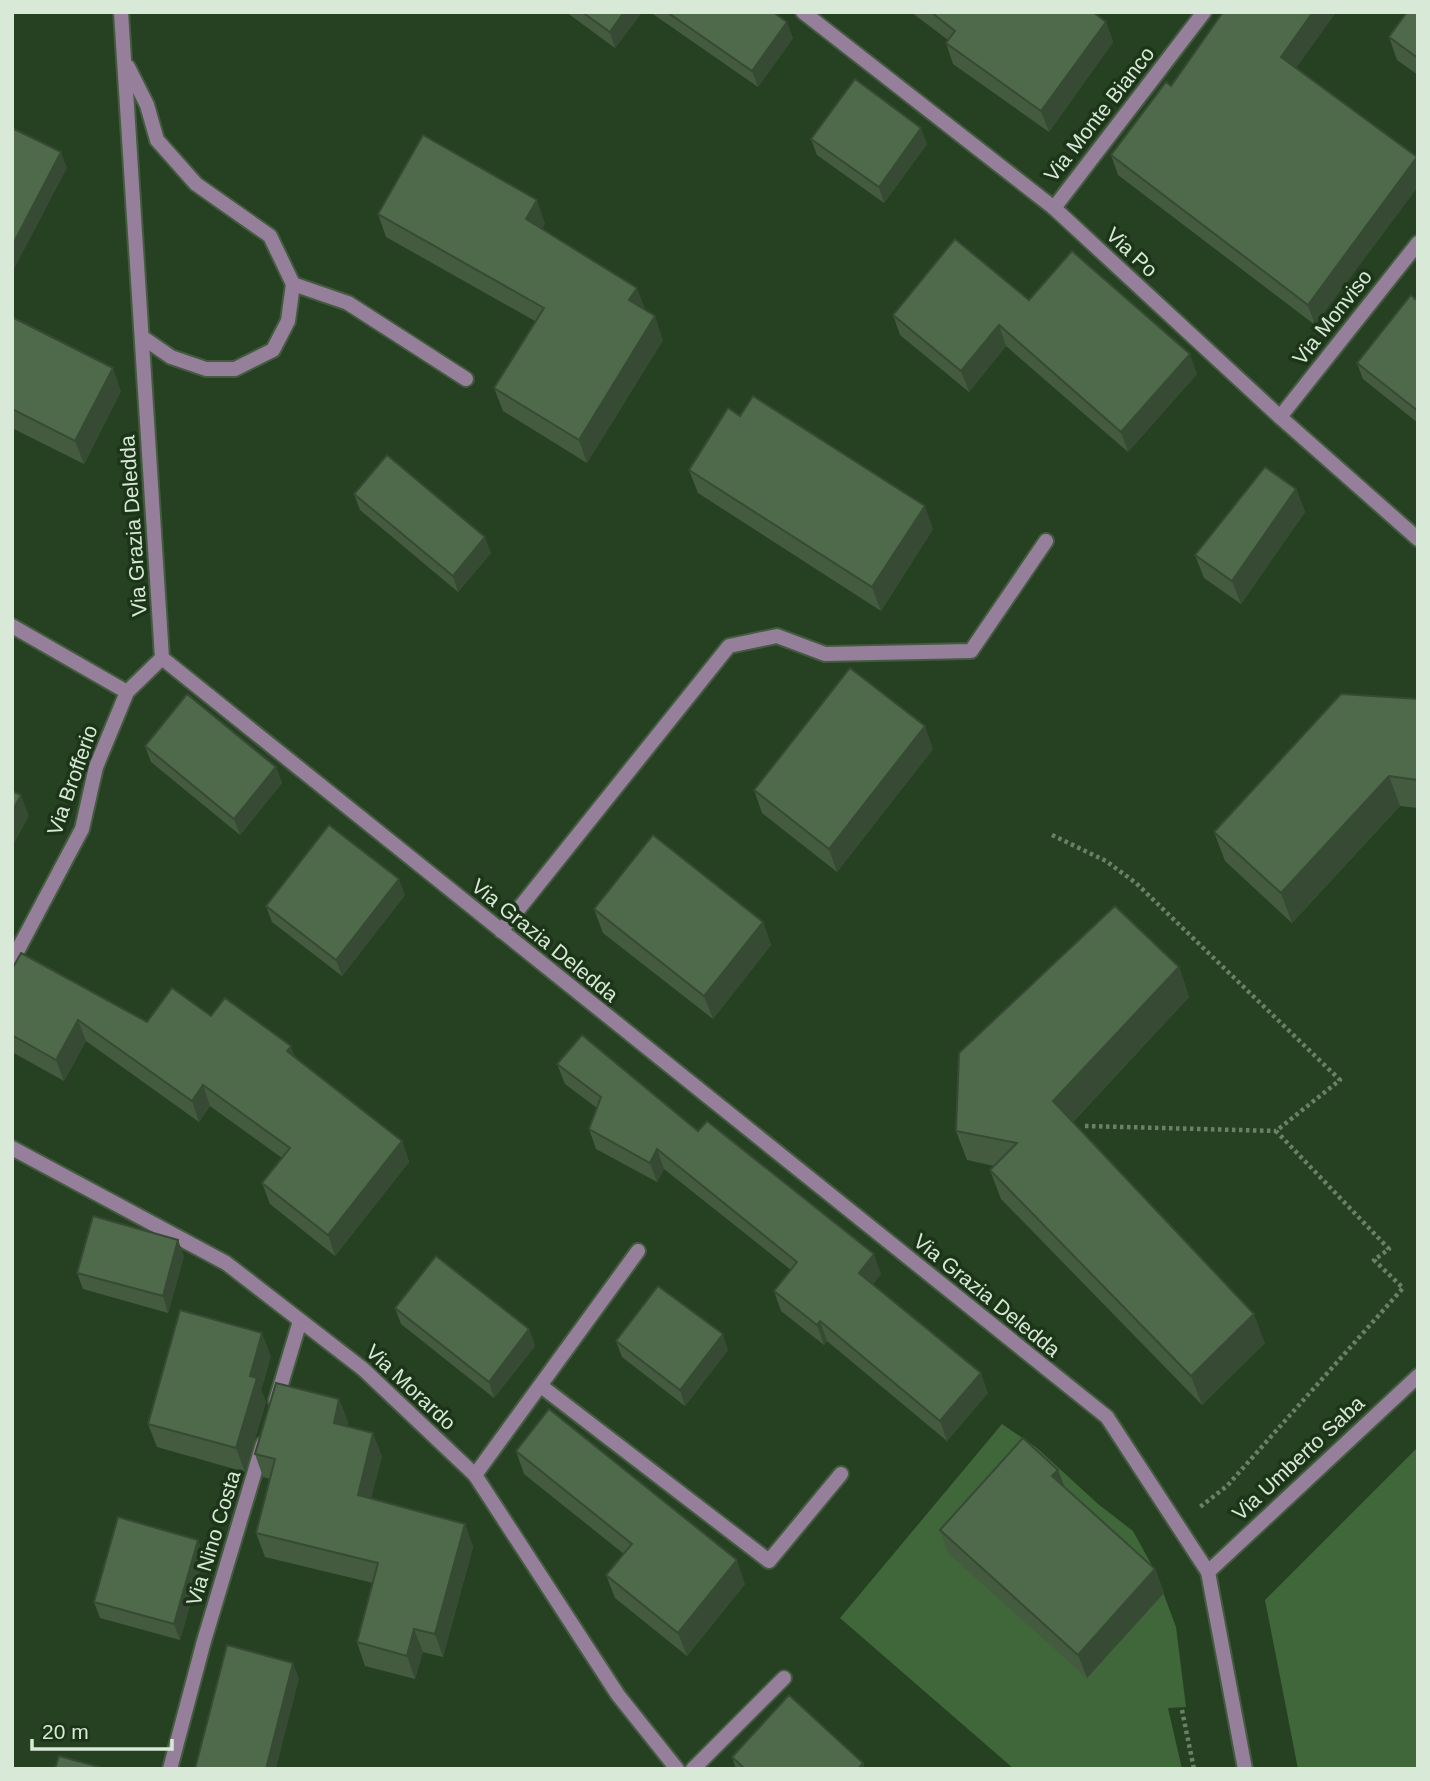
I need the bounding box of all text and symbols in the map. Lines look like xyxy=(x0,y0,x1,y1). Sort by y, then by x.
street label: Via Monte Bianco xyxy=(1039,42,1159,186)
street label: Via Po xyxy=(1102,223,1162,281)
street label: Via Monviso xyxy=(1288,265,1376,369)
street label: Via Grazia Deledda xyxy=(115,434,151,617)
street label: Via Brofferio xyxy=(42,722,102,838)
street label: Via Grazia Deledda xyxy=(467,874,623,1006)
street label: Via Grazia Deledda xyxy=(909,1229,1065,1361)
street label: Via Morardo xyxy=(361,1340,461,1434)
street label: Via Umberto Saba xyxy=(1228,1391,1369,1525)
street label: Via Nino Costa xyxy=(182,1468,245,1608)
scale bar xyxy=(32,1708,172,1752)
text: 20 m xyxy=(42,1720,89,1743)

